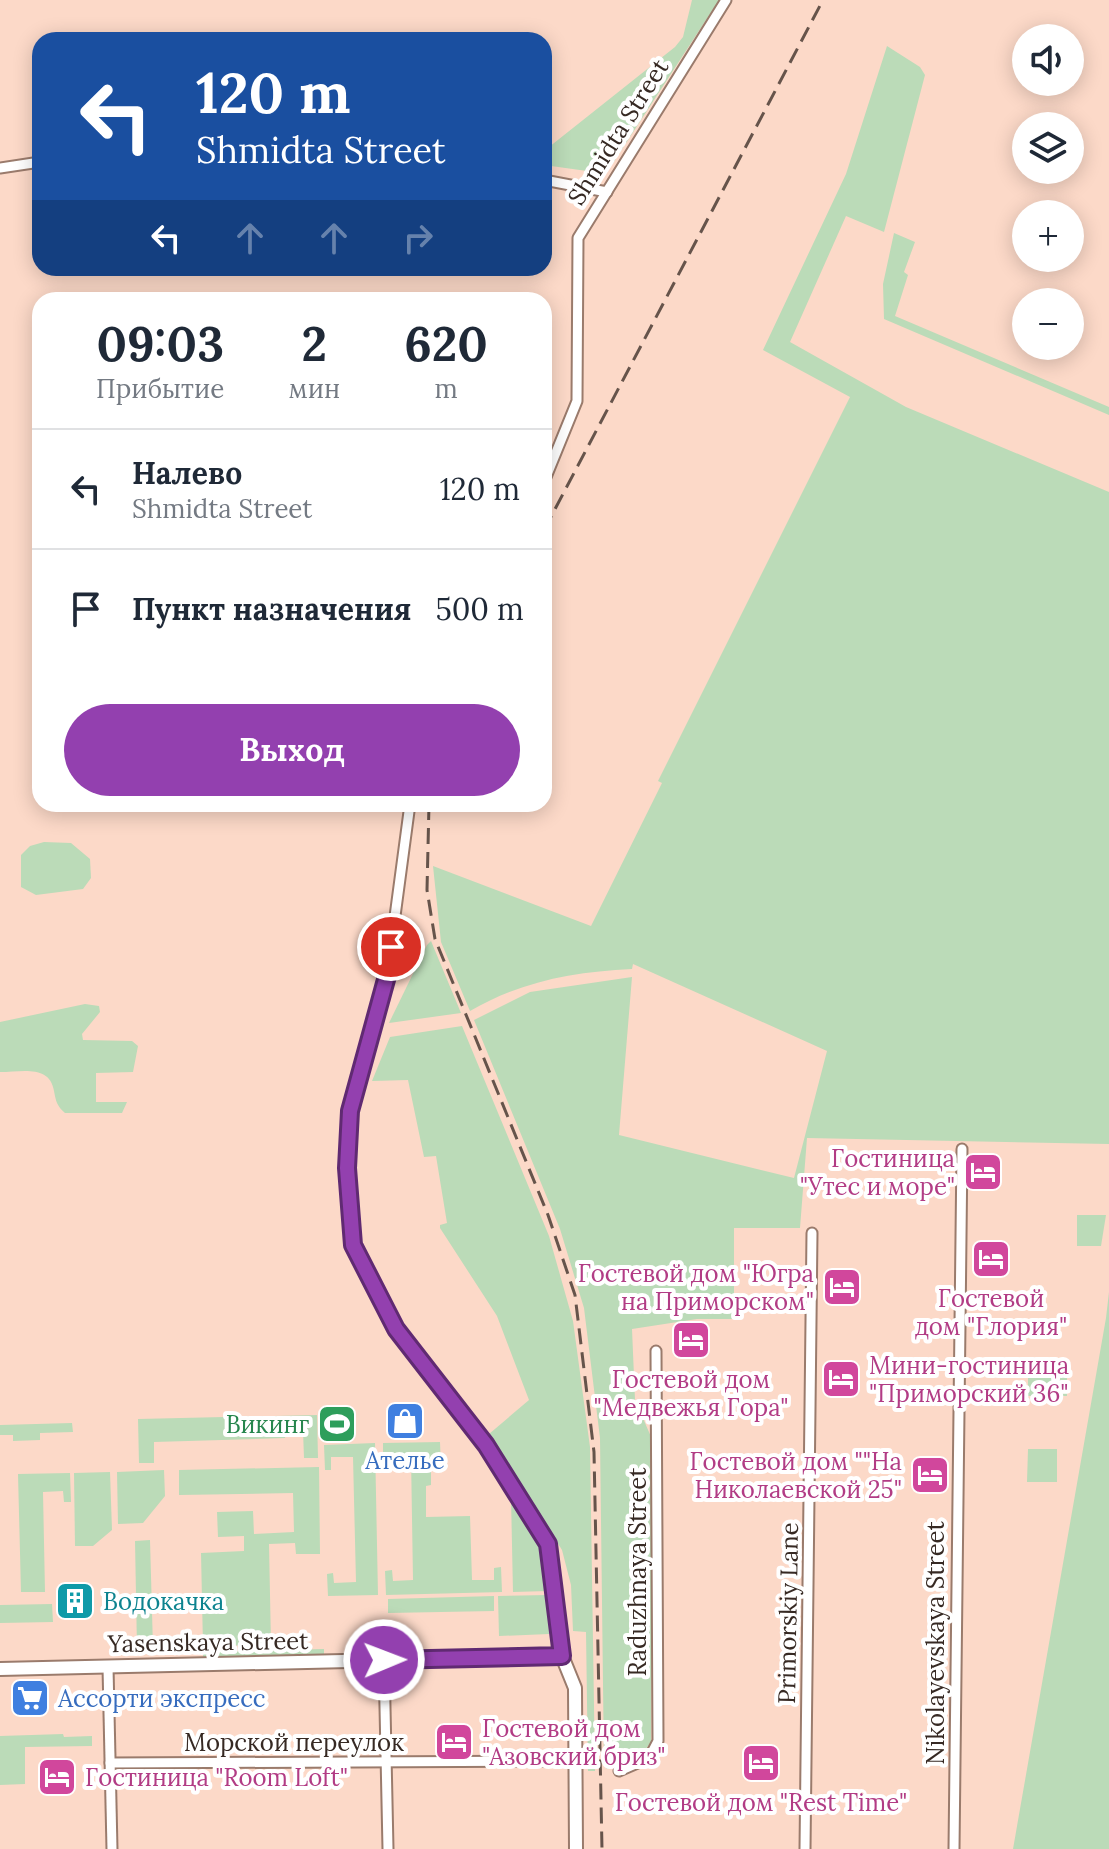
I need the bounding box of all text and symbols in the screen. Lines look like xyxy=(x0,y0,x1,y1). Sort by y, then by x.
map controls xyxy=(1012,24,1084,360)
button: sound xyxy=(1012,24,1084,96)
street label: Shmidta Street xyxy=(561,53,676,211)
text: 120 m xyxy=(196,57,350,128)
icon: left xyxy=(64,64,168,168)
button: layers xyxy=(1012,112,1084,184)
text: Shmidta Street xyxy=(196,127,446,173)
button: + xyxy=(1012,200,1084,272)
icon: left xyxy=(144,216,188,260)
icon: ahead xyxy=(228,216,272,260)
icon: ahead xyxy=(312,216,356,260)
icon: right xyxy=(396,216,440,260)
button: − xyxy=(1012,288,1084,360)
text: 09:03 xyxy=(96,313,224,374)
text: 2 xyxy=(301,313,327,374)
text: 620 xyxy=(404,313,488,374)
text: Прибытие xyxy=(96,372,224,405)
text: мин xyxy=(288,372,340,405)
text: m xyxy=(434,372,458,405)
text: Налево xyxy=(132,454,242,492)
icon: left xyxy=(64,467,108,511)
text: 120 m xyxy=(440,470,520,508)
text: Shmidta Street xyxy=(132,492,312,525)
icon: arrive xyxy=(64,587,108,631)
text: Пункт назначения xyxy=(132,590,411,628)
text: 500 m xyxy=(435,590,524,628)
button: Выход xyxy=(64,704,520,796)
pin xyxy=(357,913,425,981)
icon: arrive xyxy=(369,925,413,969)
place label: Гостиница "Утес и море" xyxy=(800,1143,955,1202)
hotel icon: Гостиница "Утес и море" xyxy=(962,1151,1004,1193)
hotel icon: Гостевой дом "Глория" xyxy=(970,1238,1012,1280)
place label: Гостевой дом "Югра на Приморском" xyxy=(578,1258,814,1317)
hotel icon: Гостевой дом "Югра на Приморском" xyxy=(821,1266,863,1308)
place label: Гостевой дом "Глория" xyxy=(915,1283,1067,1342)
hotel icon: Гостевой дом "Медвежья Гора" xyxy=(670,1319,712,1361)
place label: Мини-гостиница "Приморский 36" xyxy=(869,1350,1069,1409)
hotel icon: Мини-гостиница "Приморский 36" xyxy=(820,1358,862,1400)
place label: Гостевой дом "Медвежья Гора" xyxy=(593,1364,789,1423)
shop icon: Ателье xyxy=(384,1400,426,1442)
sports icon: Викинг xyxy=(316,1403,358,1445)
place label: Викинг xyxy=(226,1409,309,1440)
place label: Ателье xyxy=(364,1445,445,1476)
place label: Гостевой дом ""На Николаевской 25" xyxy=(689,1446,902,1505)
hotel icon: Гостевой дом ""На Николаевской 25" xyxy=(909,1454,951,1496)
street label: Raduzhnaya Street xyxy=(622,1467,653,1676)
street label: Nikolayevskaya Street xyxy=(920,1521,951,1765)
street label: Primorskiy Lane xyxy=(771,1522,805,1704)
building icon: Водокачка xyxy=(54,1580,96,1622)
place label: Водокачка xyxy=(103,1586,224,1617)
position arrow xyxy=(342,1618,426,1702)
street label: Yasenskaya Street xyxy=(106,1625,309,1659)
supermarket icon: Ассорти экспресс xyxy=(9,1677,51,1719)
place label: Ассорти экспресс xyxy=(57,1683,266,1714)
place label: Гостевой дом "Азовский бриз" xyxy=(482,1713,666,1772)
hotel icon: Гостевой дом "Азовский бриз" xyxy=(433,1721,475,1763)
street label: Морской переулок xyxy=(184,1727,404,1758)
hotel icon: Гостевой дом "Rest Time" xyxy=(740,1742,782,1784)
hotel icon: Гостиница "Room Loft" xyxy=(36,1756,78,1798)
place label: Гостиница "Room Loft" xyxy=(85,1762,348,1793)
place label: Гостевой дом "Rest Time" xyxy=(615,1787,907,1818)

